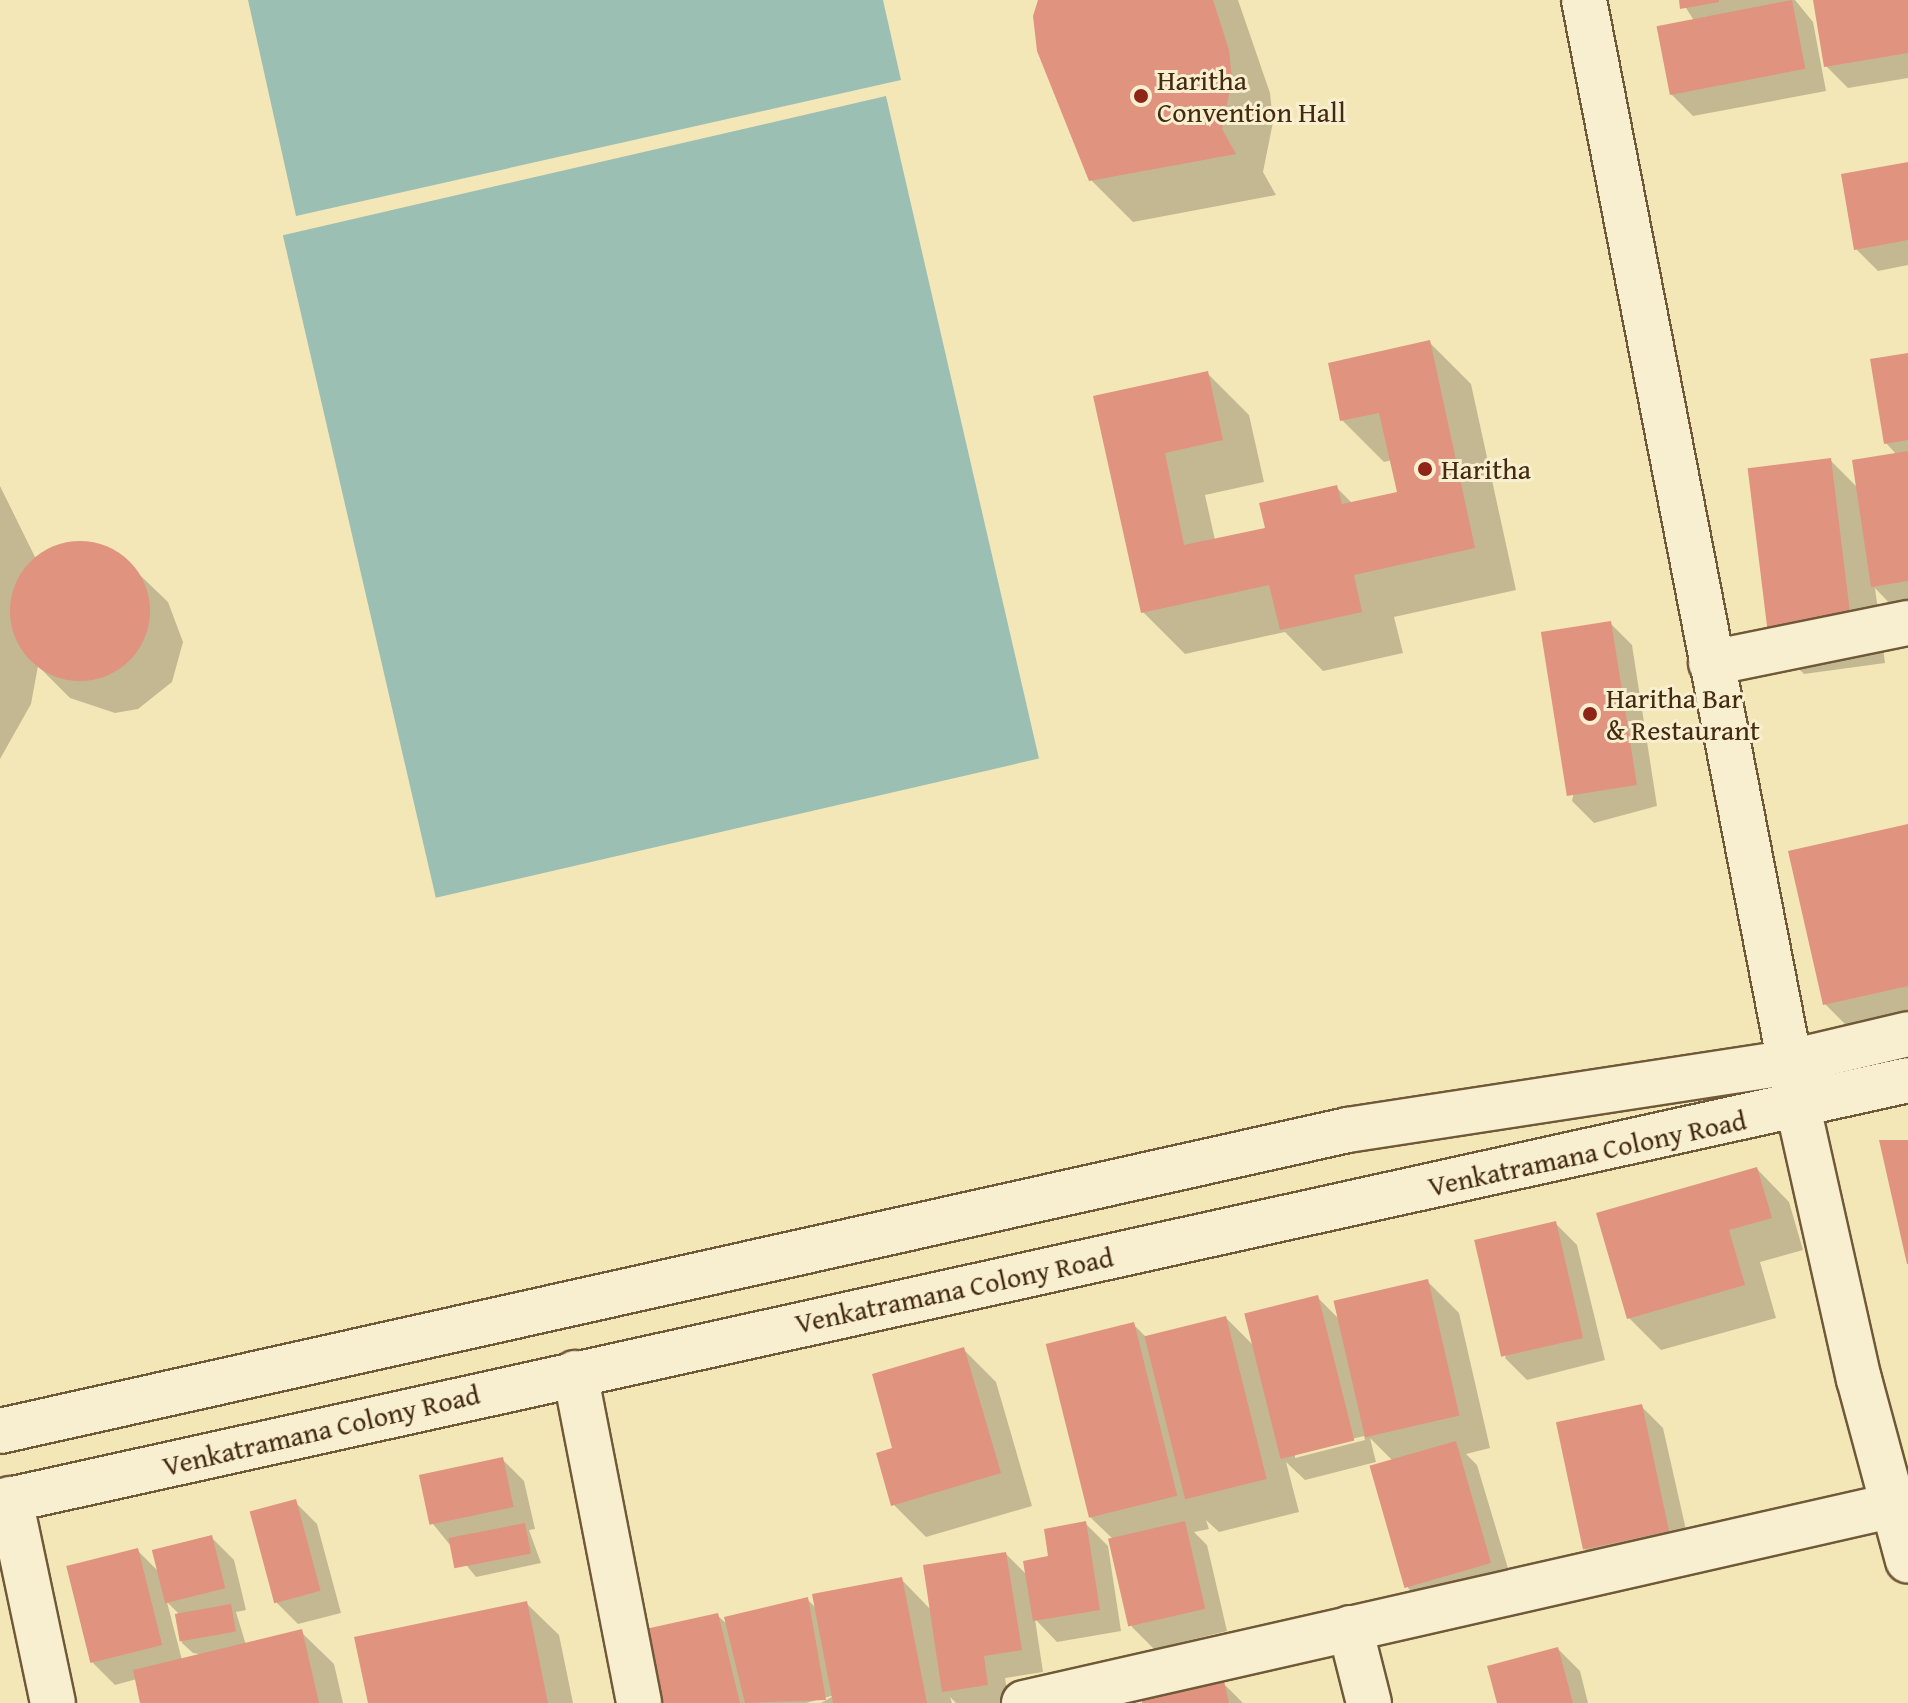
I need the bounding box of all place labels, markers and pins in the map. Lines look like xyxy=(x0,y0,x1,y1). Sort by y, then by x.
place label: Haritha Convention Hall xyxy=(1157,63,1346,129)
marker: Haritha Convention Hall xyxy=(1132,87,1150,105)
place label: Haritha xyxy=(1441,452,1531,486)
marker: Haritha xyxy=(1416,460,1434,478)
place label: Haritha Bar & Restaurant xyxy=(1606,681,1760,747)
marker: Haritha Bar & Restaurant xyxy=(1581,705,1599,723)

